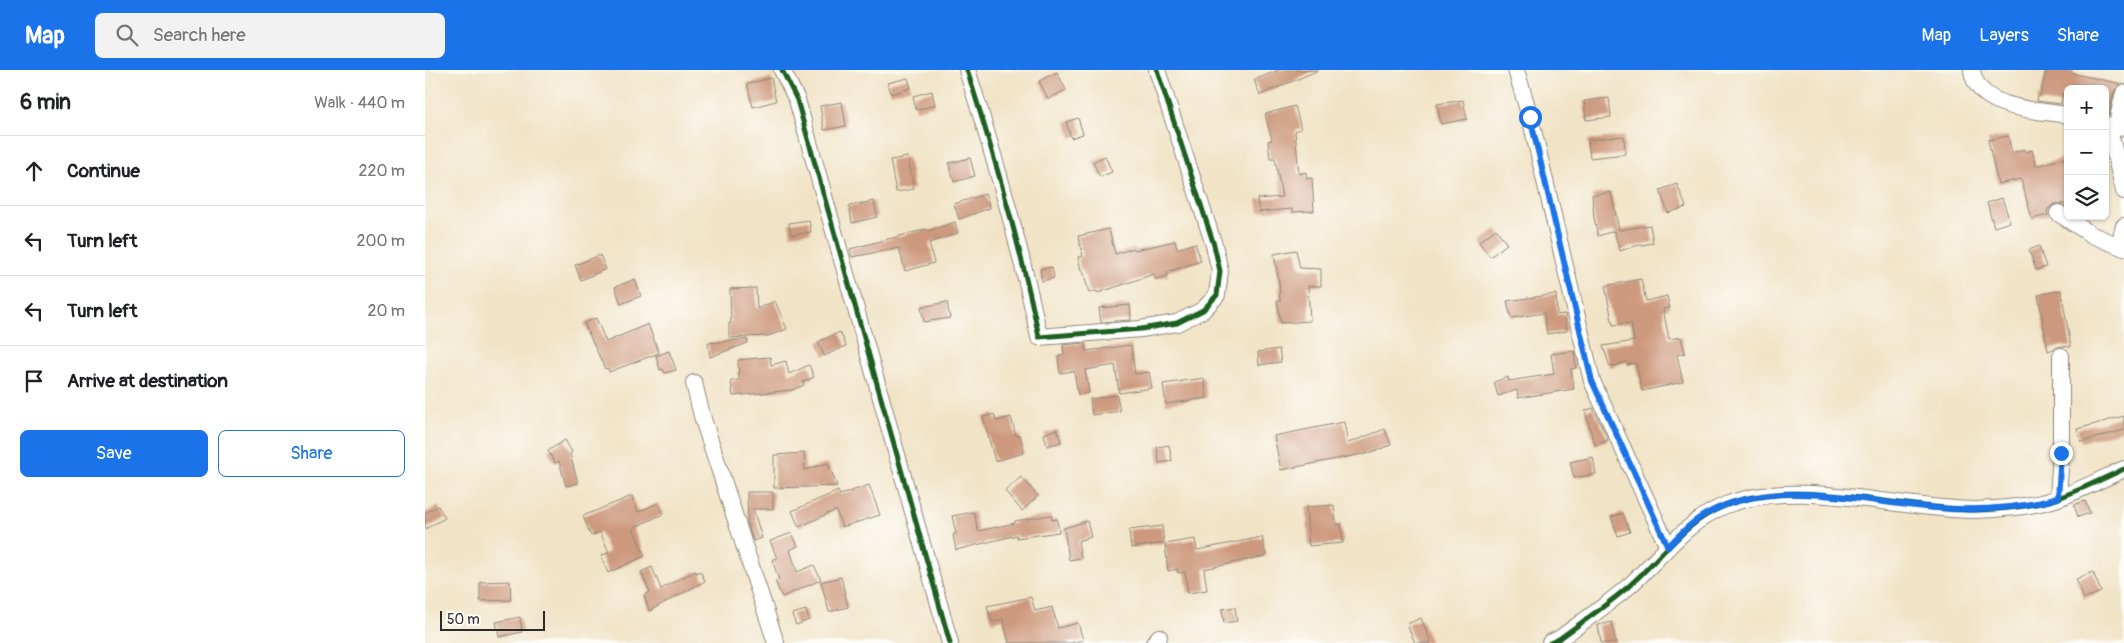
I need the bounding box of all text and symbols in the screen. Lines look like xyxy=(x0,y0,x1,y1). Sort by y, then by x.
search box xyxy=(95,13,445,58)
text: Map xyxy=(25,21,65,50)
icon: search xyxy=(113,21,141,49)
text: Search here xyxy=(153,23,246,47)
text: Map xyxy=(1922,24,1951,47)
text: Layers xyxy=(1979,24,2029,47)
text: Share xyxy=(2057,24,2099,47)
map controls xyxy=(2064,85,2109,220)
button: + xyxy=(2064,85,2109,130)
text: 6 min xyxy=(20,89,71,116)
text: Walk · 440 m xyxy=(314,93,405,113)
route start xyxy=(1519,106,1542,129)
button: − xyxy=(2064,130,2109,175)
icon: ahead xyxy=(20,157,48,185)
text: Continue xyxy=(67,159,140,183)
text: 220 m xyxy=(359,161,405,181)
button: layers xyxy=(2064,175,2109,220)
icon: left xyxy=(20,227,48,255)
text: Turn left xyxy=(67,229,137,253)
text: 200 m xyxy=(357,231,405,251)
icon: left xyxy=(20,297,48,325)
text: Turn left xyxy=(67,299,137,323)
text: 20 m xyxy=(367,301,405,321)
icon: arrive xyxy=(20,367,48,395)
text: Arrive at destination xyxy=(67,369,228,393)
button: Save xyxy=(20,430,208,477)
button: Share xyxy=(218,430,405,477)
route end xyxy=(2050,442,2073,465)
scale bar xyxy=(440,608,545,631)
text: 50 m xyxy=(447,611,480,628)

